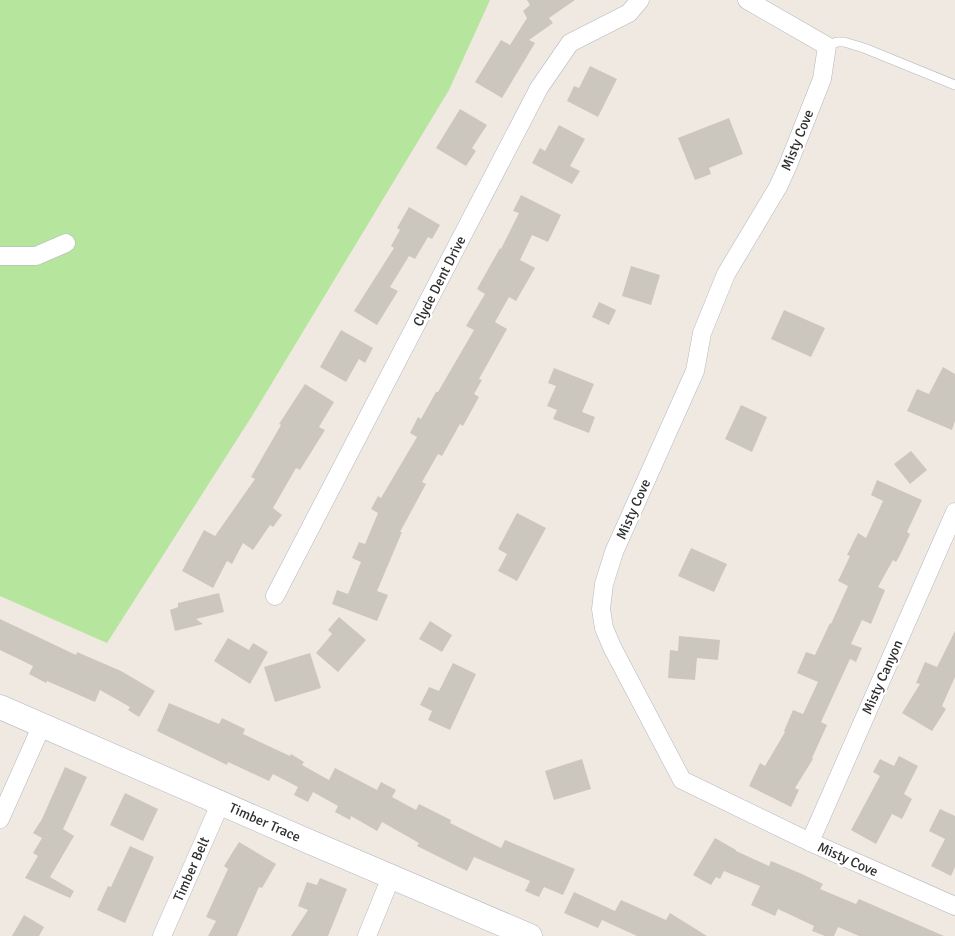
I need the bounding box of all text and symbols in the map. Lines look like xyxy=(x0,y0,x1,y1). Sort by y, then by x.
street label: Misty Cove xyxy=(778,107,817,173)
street label: Clyde Dent Drive xyxy=(409,233,470,329)
street label: Misty Cove xyxy=(613,476,654,542)
street label: Misty Canyon xyxy=(858,637,906,717)
street label: Timber Trace xyxy=(226,799,303,846)
street label: Timber Belt xyxy=(170,834,213,904)
street label: Misty Cove xyxy=(815,839,881,880)

